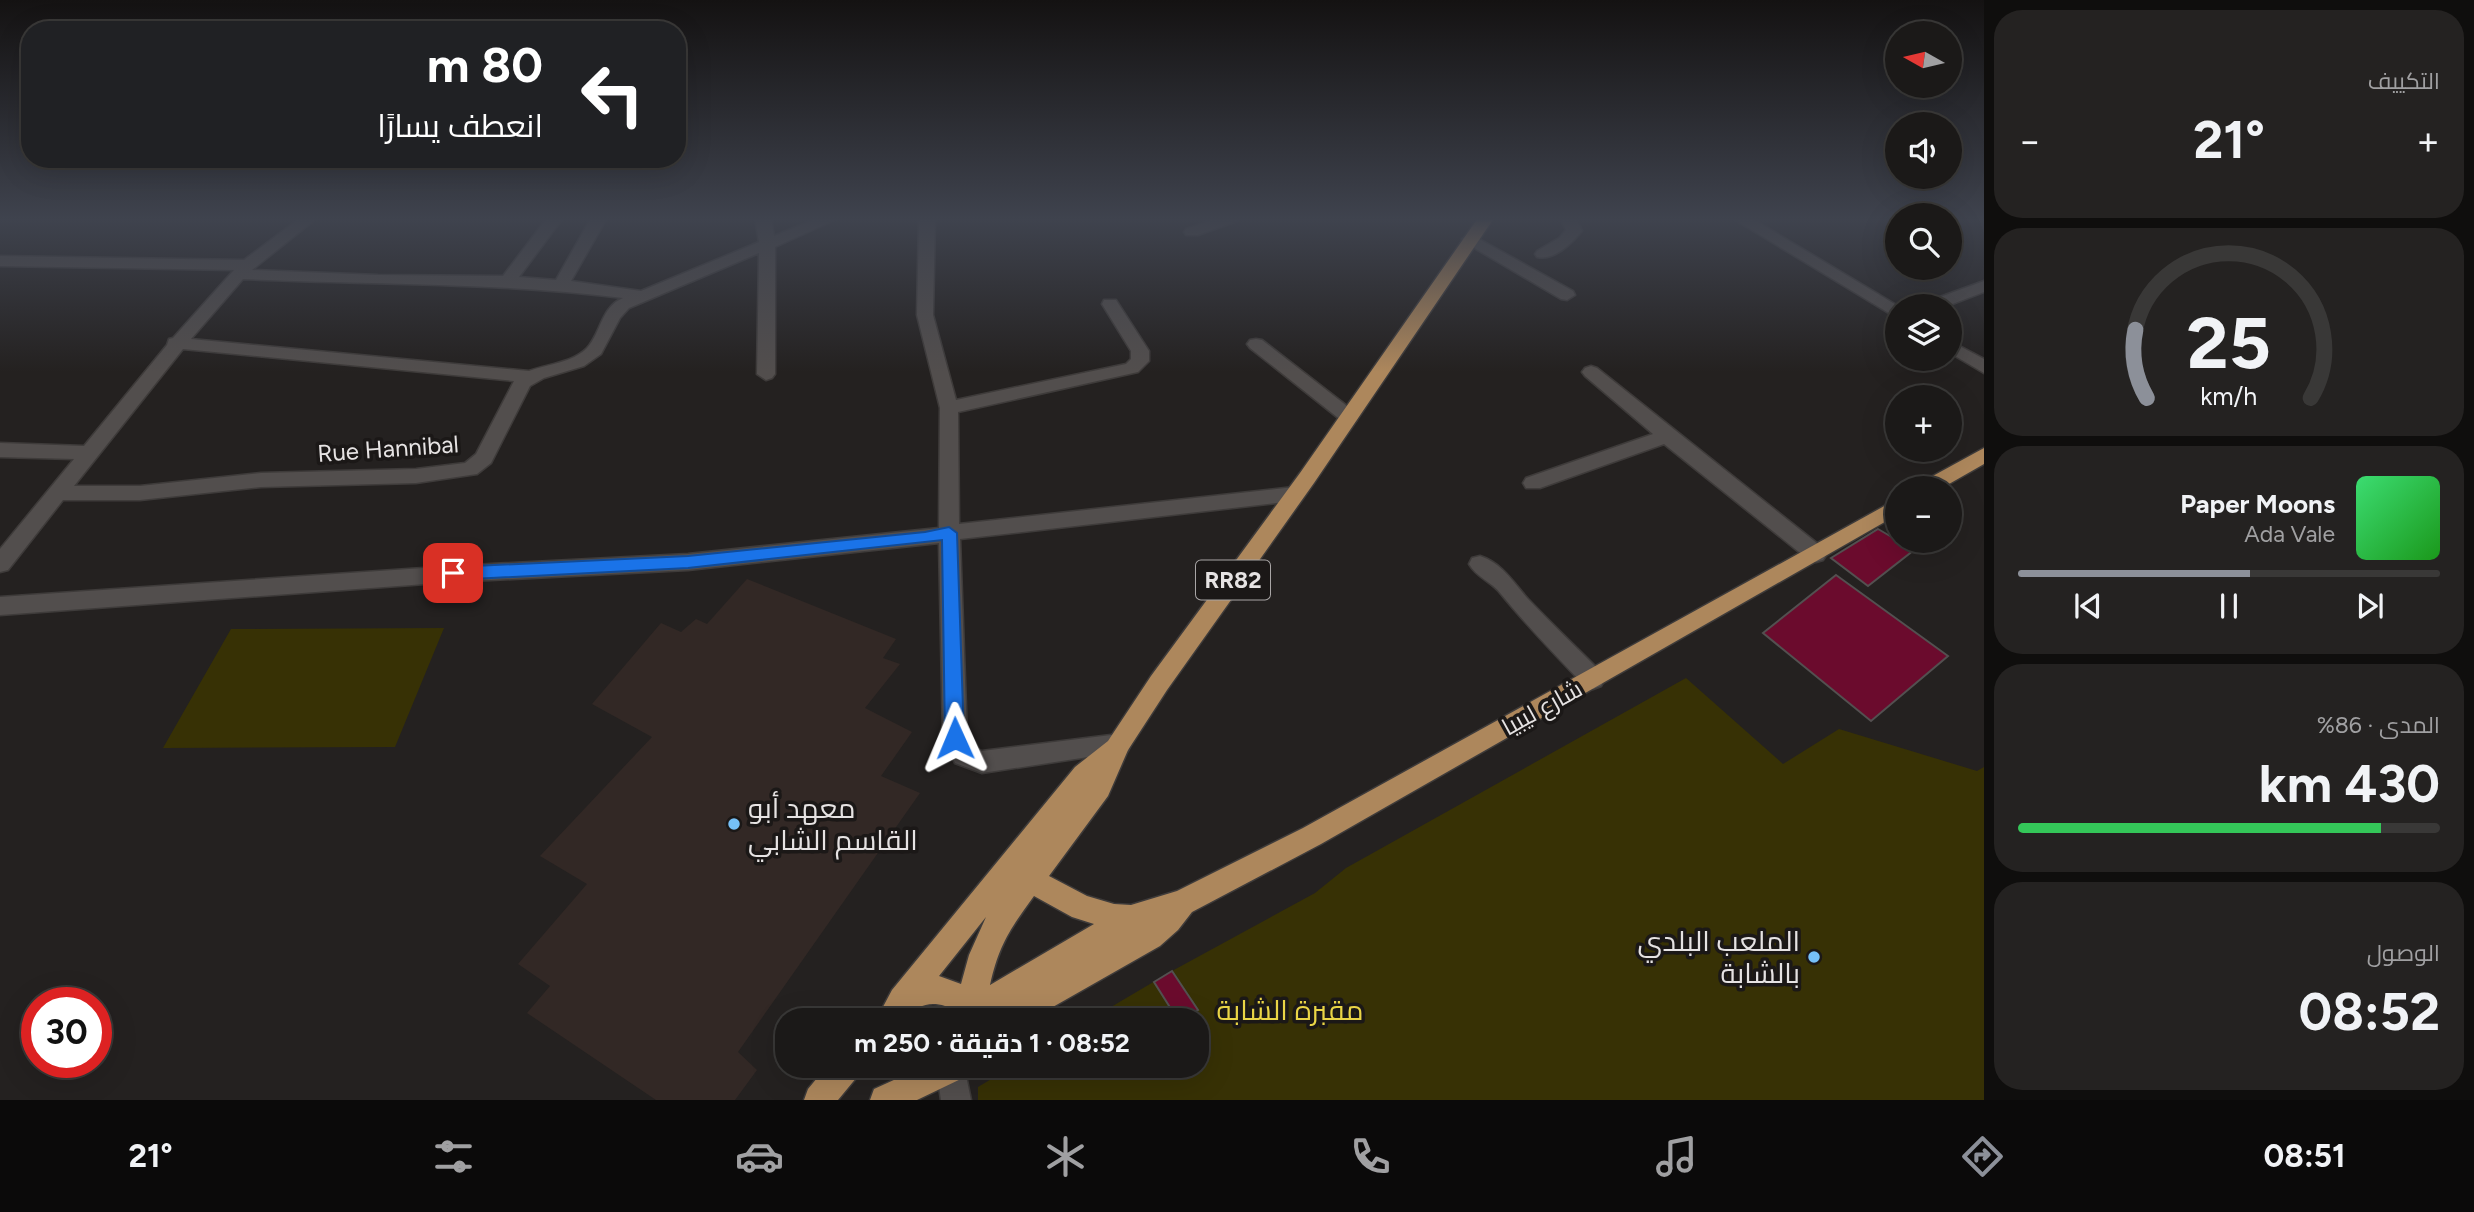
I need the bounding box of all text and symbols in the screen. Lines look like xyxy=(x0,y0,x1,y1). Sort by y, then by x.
north arrow xyxy=(1885,21,1962,98)
map controls xyxy=(1885,21,1962,553)
text: 80 m xyxy=(427,35,543,94)
icon: left xyxy=(567,49,658,140)
text: التكييف xyxy=(2368,67,2440,95)
text: انعطف يسارًا xyxy=(377,107,543,145)
text: 21° xyxy=(2193,109,2265,171)
button: sound xyxy=(1885,112,1962,189)
text: − xyxy=(2018,118,2042,164)
text: + xyxy=(2416,118,2440,164)
button: search xyxy=(1885,203,1962,280)
button: layers xyxy=(1885,294,1962,371)
text: 25 xyxy=(2187,299,2271,386)
text: km/h xyxy=(2200,381,2258,411)
button: + xyxy=(1885,385,1962,462)
street label: Rue Hannibal xyxy=(316,429,460,468)
button: − xyxy=(1885,476,1962,553)
text: Paper Moons xyxy=(2180,488,2335,520)
text: Ada Vale xyxy=(2244,520,2335,548)
pin xyxy=(423,543,483,603)
icon: arrive xyxy=(434,554,472,592)
road number: RR82 xyxy=(1196,560,1270,600)
icon: previous xyxy=(2069,587,2107,625)
icon: pause xyxy=(2210,587,2248,625)
icon: next xyxy=(2351,587,2389,625)
street label: شارع ليبيا xyxy=(1497,674,1588,743)
position arrow xyxy=(918,701,992,775)
text: المدى · 86% xyxy=(2317,711,2440,739)
text: 430 km xyxy=(2259,753,2440,815)
place label: معهد أبو القاسم الشابي xyxy=(748,791,918,862)
marker: معهد أبو القاسم الشابي xyxy=(726,816,742,832)
place label: الملعب البلدي بالشابة xyxy=(1638,924,1800,990)
text: الوصول xyxy=(2367,939,2440,967)
marker: الملعب البلدي بالشابة xyxy=(1806,949,1822,965)
text: 08:52 xyxy=(2299,981,2440,1043)
speed limit sign: 30 xyxy=(21,987,112,1078)
park label: مقبرة الشابة xyxy=(1216,993,1364,1027)
text: 08:52 · 1 دقيقة · 250 m xyxy=(854,1027,1130,1059)
icon: filters xyxy=(429,1132,478,1181)
icon: car xyxy=(735,1132,784,1181)
icon: climate xyxy=(1041,1132,1090,1181)
icon: phone xyxy=(1346,1132,1395,1181)
icon: music xyxy=(1652,1132,1701,1181)
icon: directions xyxy=(1958,1132,2007,1181)
text: 21° xyxy=(128,1137,173,1175)
text: 08:51 xyxy=(2264,1137,2346,1175)

